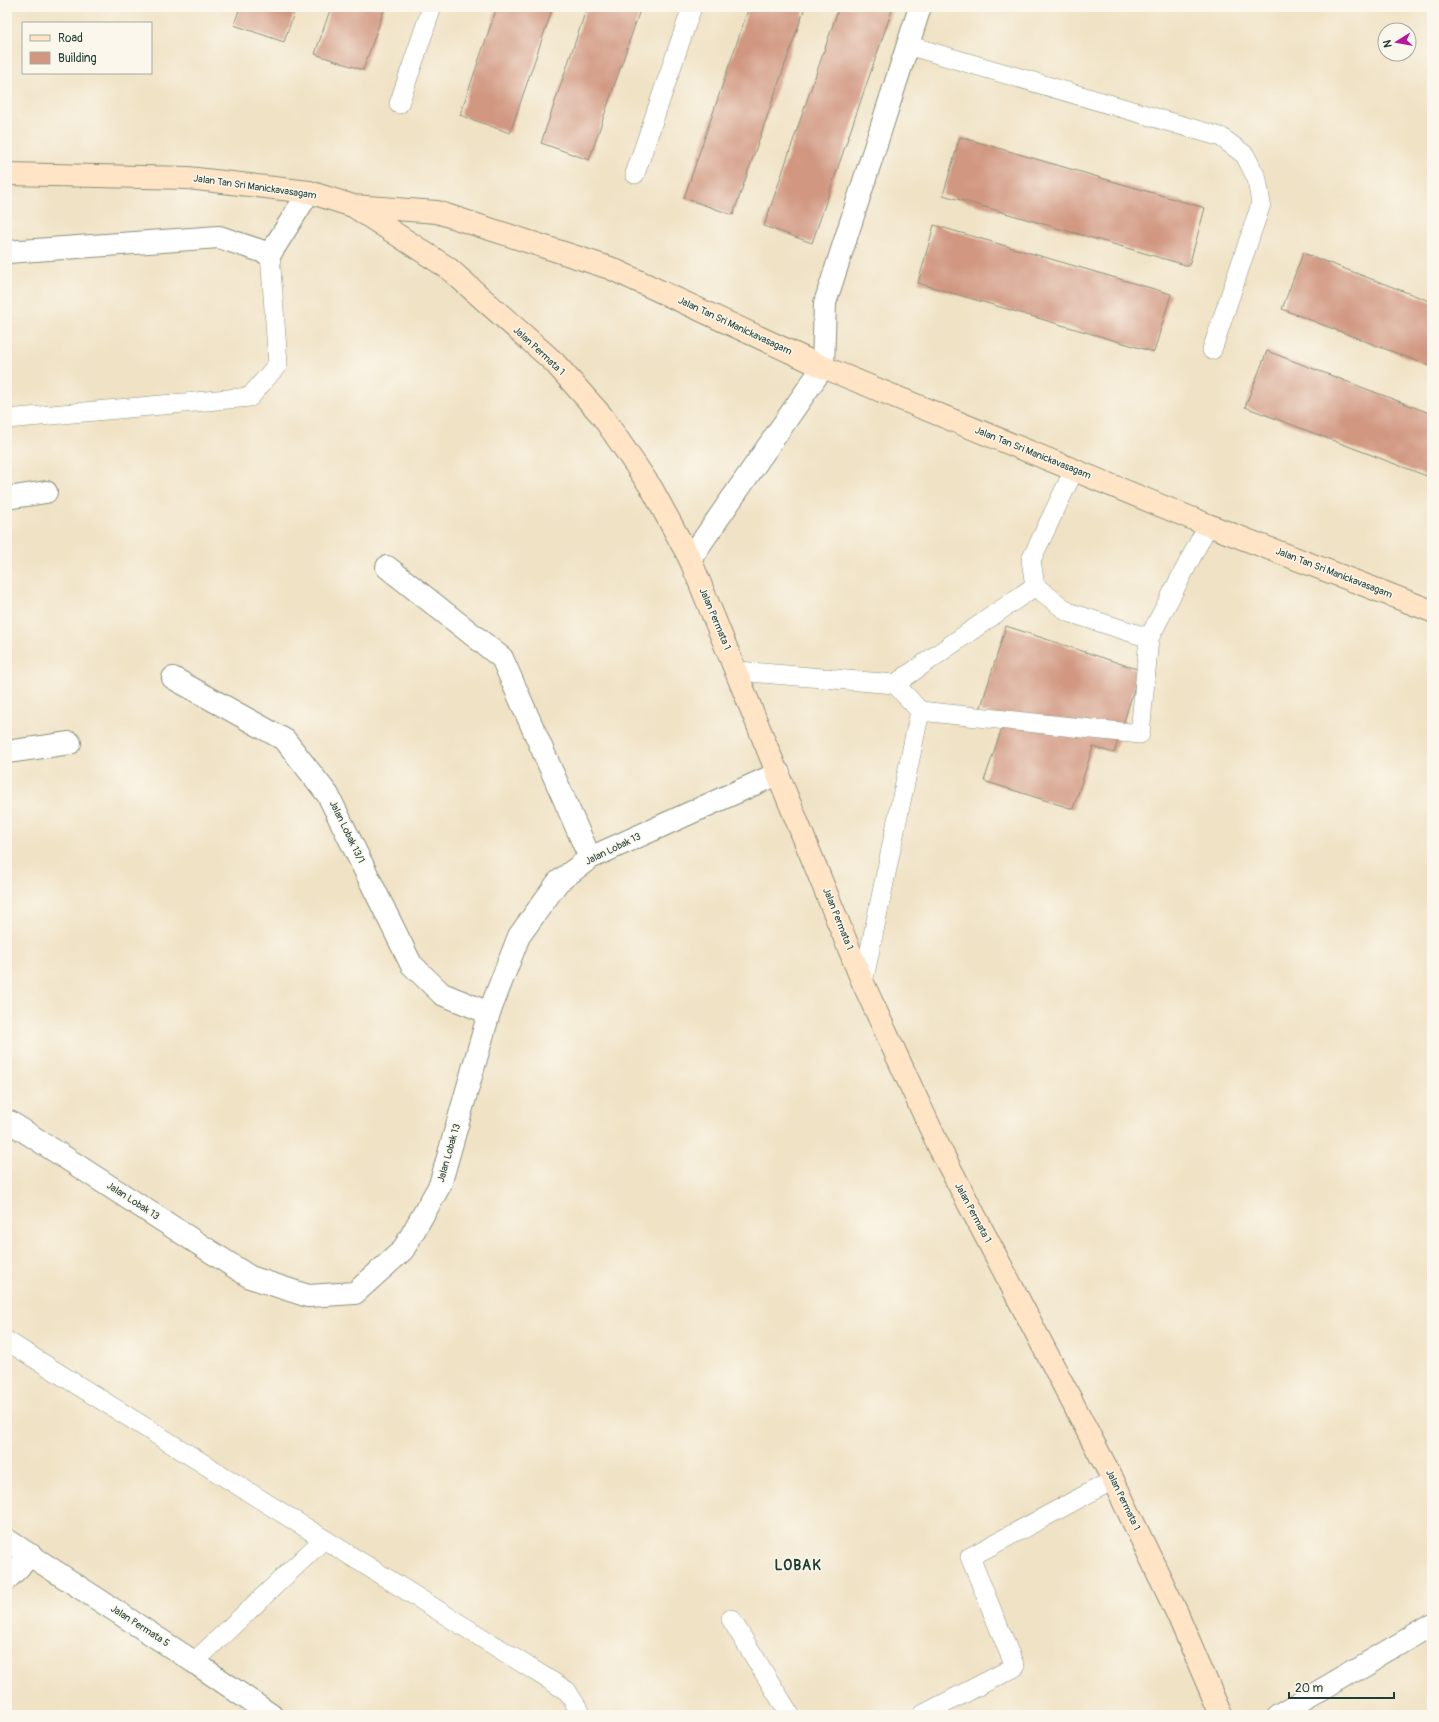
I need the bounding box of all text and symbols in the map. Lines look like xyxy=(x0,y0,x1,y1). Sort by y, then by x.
legend xyxy=(22,22,152,74)
north arrow xyxy=(1377,22,1417,62)
text: Road xyxy=(58,31,83,46)
text: N xyxy=(1380,38,1395,49)
text: Building xyxy=(58,51,97,66)
street label: Jalan Tan Sri Manickavasagam xyxy=(193,172,317,202)
street label: Jalan Tan Sri Manickavasagam xyxy=(676,294,794,358)
street label: Jalan Permata 1 xyxy=(511,324,567,378)
street label: Jalan Tan Sri Manickavasagam xyxy=(973,424,1093,482)
street label: Jalan Tan Sri Manickavasagam xyxy=(1274,545,1394,601)
street label: Jalan Permata 1 xyxy=(697,586,733,652)
street label: Jalan Lobak 13/1 xyxy=(327,799,367,865)
street label: Jalan Lobak 13 xyxy=(583,830,643,868)
street label: Jalan Permata 1 xyxy=(820,886,856,952)
street label: Jalan Lobak 13 xyxy=(435,1122,463,1184)
street label: Jalan Lobak 13 xyxy=(104,1180,162,1223)
street label: Jalan Permata 1 xyxy=(952,1181,994,1245)
street label: Jalan Permata 1 xyxy=(1103,1468,1143,1532)
district label: LOBAK xyxy=(774,1557,822,1574)
street label: Jalan Permata 5 xyxy=(108,1603,172,1649)
scale bar xyxy=(1289,1674,1394,1700)
text: 20 m xyxy=(1295,1681,1324,1696)

